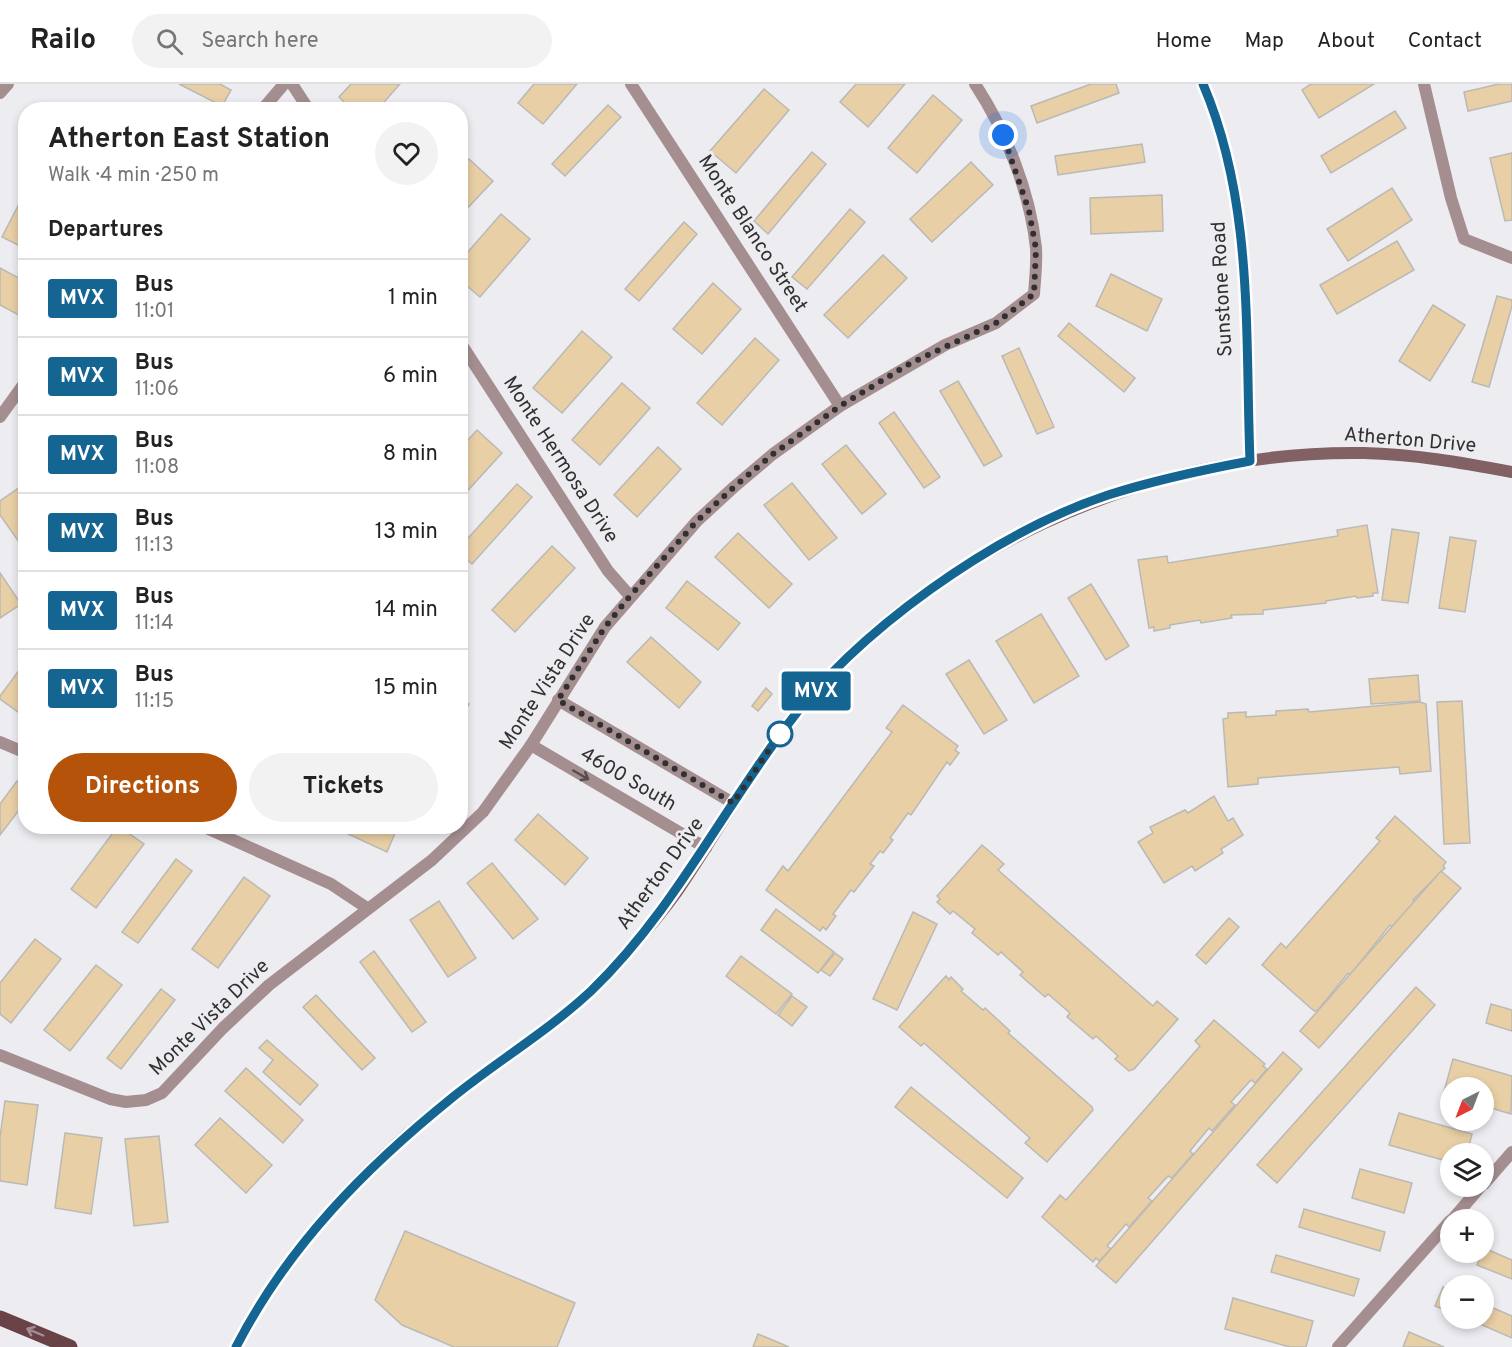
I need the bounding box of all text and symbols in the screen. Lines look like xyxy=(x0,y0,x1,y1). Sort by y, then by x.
search box xyxy=(132,14,552,68)
text: Railo xyxy=(30,23,96,59)
icon: search xyxy=(153,25,186,58)
text: Search here xyxy=(201,28,319,55)
text: Home xyxy=(1156,28,1212,55)
text: Map xyxy=(1245,28,1284,55)
text: About xyxy=(1317,28,1375,55)
text: Contact xyxy=(1408,28,1482,55)
your location xyxy=(988,120,1018,150)
text: Atherton East Station xyxy=(48,122,330,158)
button: heart xyxy=(375,122,438,185)
street label: Monte Blanco Street xyxy=(691,150,813,318)
text: Walk · 4 min · 250 m xyxy=(48,163,219,189)
text: Departures xyxy=(48,217,164,244)
street label: Sunstone Road xyxy=(1206,221,1240,357)
text: Bus xyxy=(135,272,174,299)
text: MVX xyxy=(60,285,105,312)
text: 1 min xyxy=(388,285,438,312)
text: 11:01 xyxy=(135,299,174,325)
text: Bus xyxy=(135,350,174,377)
text: MVX xyxy=(60,363,105,390)
text: 6 min xyxy=(383,363,438,390)
street label: Monte Hermosa Drive xyxy=(496,372,624,548)
text: 11:06 xyxy=(135,377,179,403)
street label: Atherton Drive xyxy=(1343,422,1477,460)
text: Bus xyxy=(135,428,174,455)
text: MVX xyxy=(60,441,105,468)
text: 8 min xyxy=(383,441,438,468)
text: 11:08 xyxy=(135,455,179,481)
text: Bus xyxy=(135,506,174,533)
text: MVX xyxy=(60,519,105,546)
text: 13 min xyxy=(375,519,438,546)
text: 11:13 xyxy=(135,533,174,559)
text: Bus xyxy=(135,584,174,611)
text: MVX xyxy=(60,597,105,624)
text: 14 min xyxy=(375,597,438,624)
street label: Monte Vista Drive xyxy=(494,609,602,755)
text: 11:14 xyxy=(135,611,174,637)
text: Bus xyxy=(135,662,174,689)
line badge: MVX xyxy=(782,672,850,710)
text: MVX xyxy=(60,675,105,702)
text: 15 min xyxy=(374,675,438,702)
text: MVX xyxy=(794,678,838,705)
text: 11:15 xyxy=(135,689,174,715)
unlabelled marker xyxy=(767,721,793,747)
street label: 4600 South xyxy=(575,742,681,818)
button: Directions xyxy=(48,753,237,822)
button: Tickets xyxy=(249,753,438,822)
one-way arrow xyxy=(572,769,589,781)
street label: Atherton Drive xyxy=(611,813,711,935)
street label: Monte Vista Drive xyxy=(144,954,276,1082)
north arrow xyxy=(1440,1077,1494,1131)
map controls xyxy=(1440,1077,1494,1329)
button: layers xyxy=(1440,1143,1494,1197)
button: + xyxy=(1440,1209,1494,1263)
button: − xyxy=(1440,1275,1494,1329)
one-way arrow xyxy=(26,1326,45,1337)

